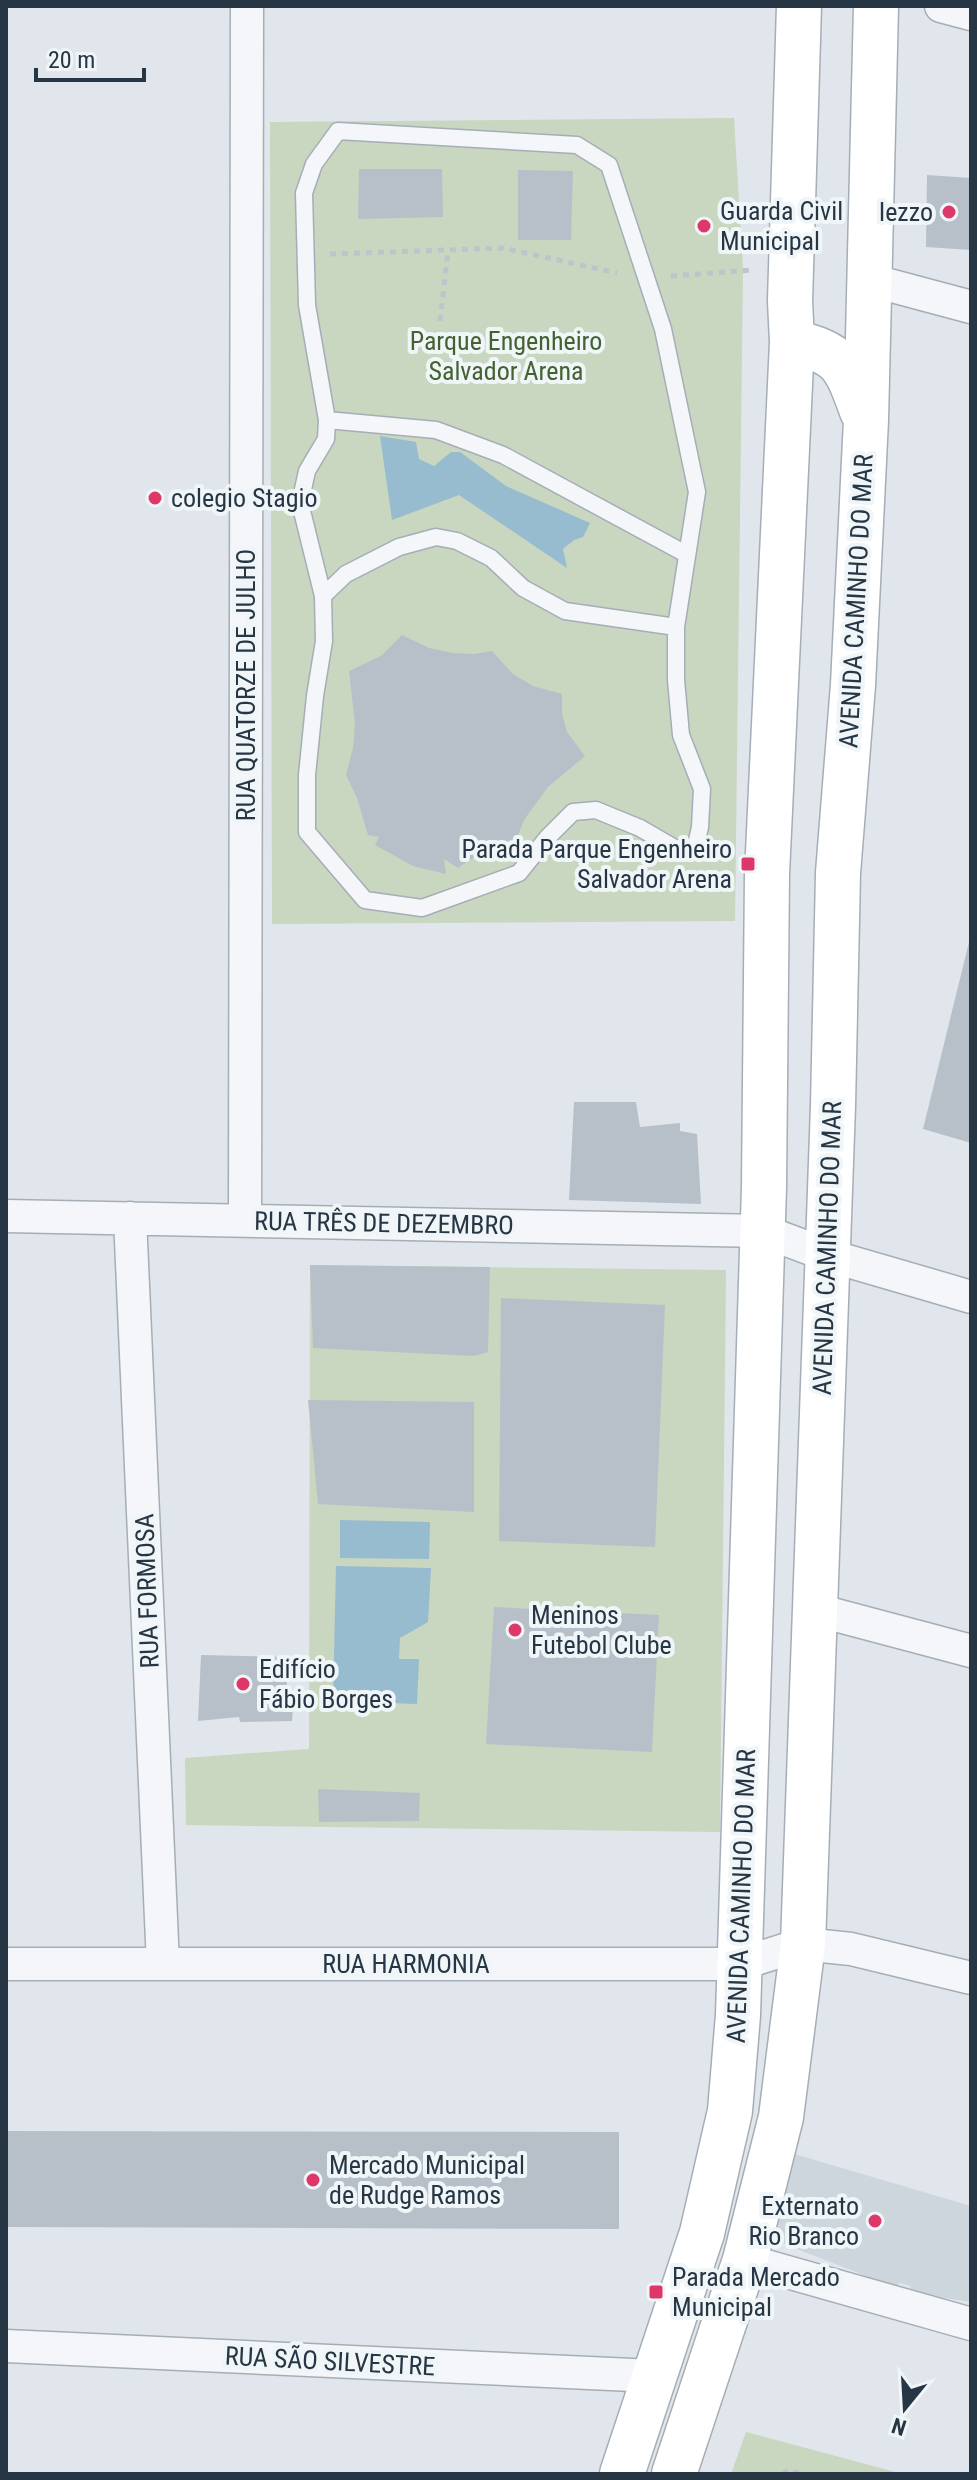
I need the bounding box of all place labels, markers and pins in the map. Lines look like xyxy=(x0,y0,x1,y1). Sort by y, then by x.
place label: Guarda Civil Municipal xyxy=(720,196,843,256)
place label: Iezzo xyxy=(879,197,933,227)
marker: Iezzo xyxy=(940,203,958,221)
marker: Guarda Civil Municipal xyxy=(695,217,713,235)
place label: colegio Stagio xyxy=(171,483,318,513)
marker: colegio Stagio xyxy=(146,489,164,507)
place label: Parada Parque Engenheiro Salvador Arena xyxy=(461,834,732,894)
marker: Parada Parque Engenheiro Salvador Arena xyxy=(739,855,757,873)
place label: Meninos Futebol Clube xyxy=(531,1600,672,1660)
marker: Meninos Futebol Clube xyxy=(506,1621,524,1639)
place label: Edifício Fábio Borges xyxy=(259,1654,393,1714)
marker: Edifício Fábio Borges xyxy=(234,1675,252,1693)
place label: Mercado Municipal de Rudge Ramos xyxy=(329,2150,525,2210)
marker: Mercado Municipal de Rudge Ramos xyxy=(304,2171,322,2189)
place label: Externato Rio Branco xyxy=(749,2191,859,2251)
marker: Externato Rio Branco xyxy=(866,2212,884,2230)
place label: Parada Mercado Municipal xyxy=(672,2262,840,2322)
marker: Parada Mercado Municipal xyxy=(647,2283,665,2301)

